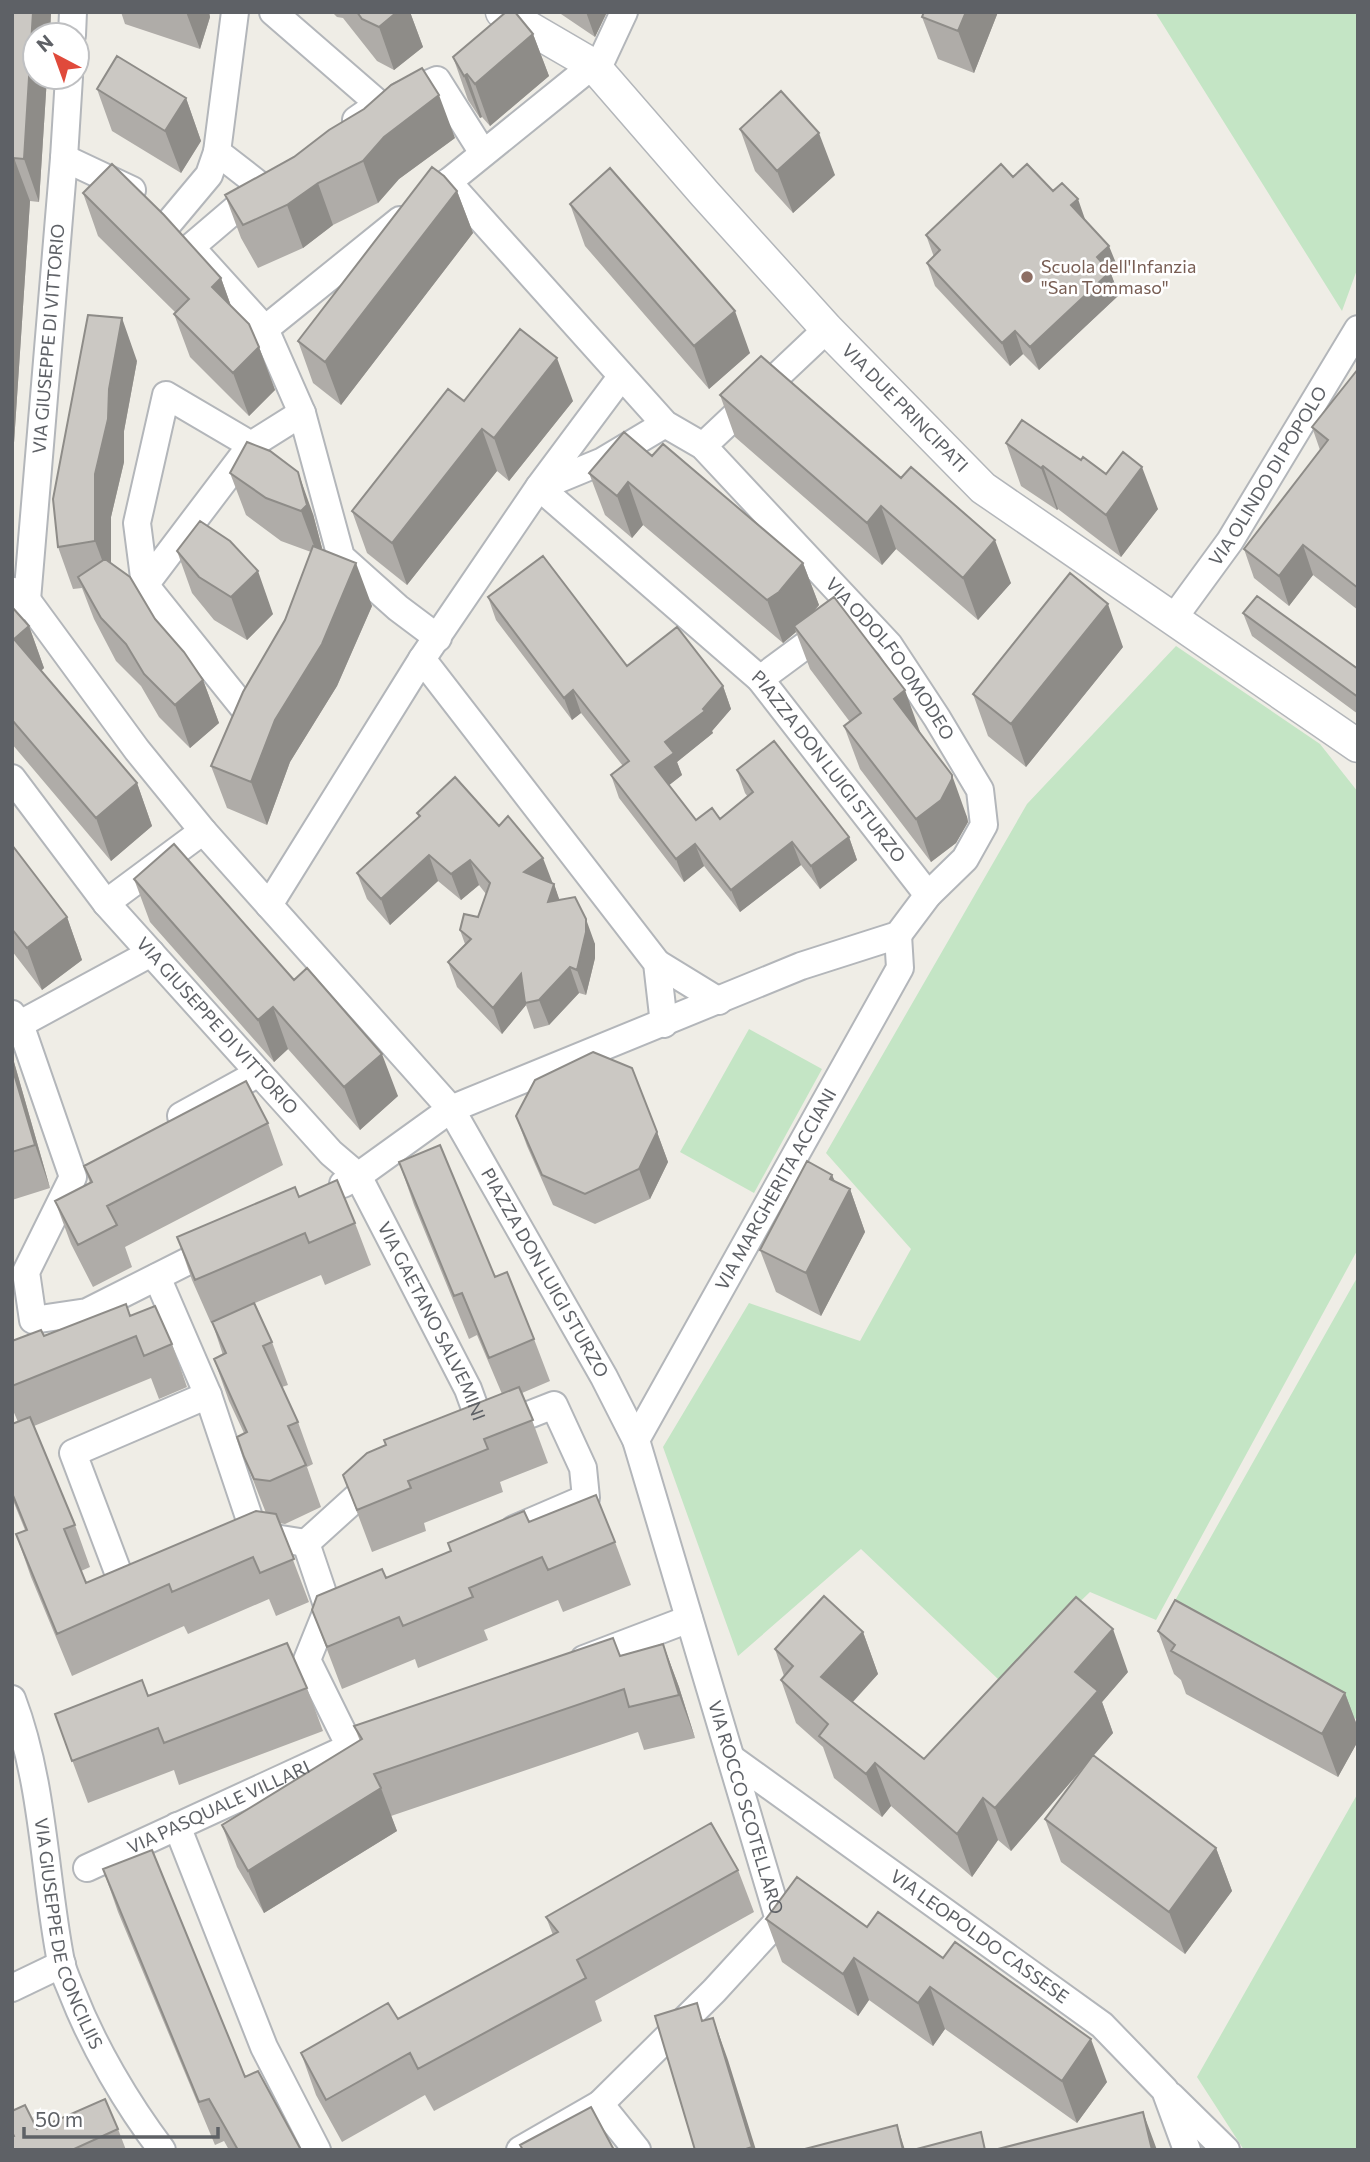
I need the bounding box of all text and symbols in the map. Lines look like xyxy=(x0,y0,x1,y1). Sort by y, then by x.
north arrow xyxy=(21,21,91,91)
text: N xyxy=(32,29,57,56)
street label: VIA GIUSEPPE DI VITTORIO xyxy=(27,223,68,455)
place label: Scuola dell'Infanzia "San Tommaso" xyxy=(1041,255,1196,298)
marker: Scuola dell'Infanzia "San Tommaso" xyxy=(1019,269,1035,285)
street label: VIA DUE PRINCIPATI xyxy=(838,339,973,476)
street label: VIA OLINDO DI POPOLO xyxy=(1204,382,1331,570)
street label: VIA ODOLFO OMODEO xyxy=(822,572,960,744)
street label: PIAZZA DON LUIGI STURZO xyxy=(748,665,911,867)
street label: VIA GIUSEPPE DI VITTORIO xyxy=(132,932,303,1118)
street label: VIA MARGHERITA ACCIANI xyxy=(710,1084,840,1294)
street label: PIAZZA DON LUIGI STURZO xyxy=(477,1164,614,1381)
street label: VIA GAETANO SALVEMINI xyxy=(374,1218,491,1423)
street label: VIA ROCCO SCOTELLARO xyxy=(704,1698,789,1916)
street label: VIA PASQUALE VILLARI xyxy=(124,1755,313,1858)
street label: VIA GIUSEPPE DE CONCILIIS xyxy=(31,1816,108,2052)
street label: VIA LEOPOLDO CASSESE xyxy=(886,1864,1073,2008)
scale bar xyxy=(24,2096,219,2140)
text: 50 m xyxy=(35,2106,83,2131)

